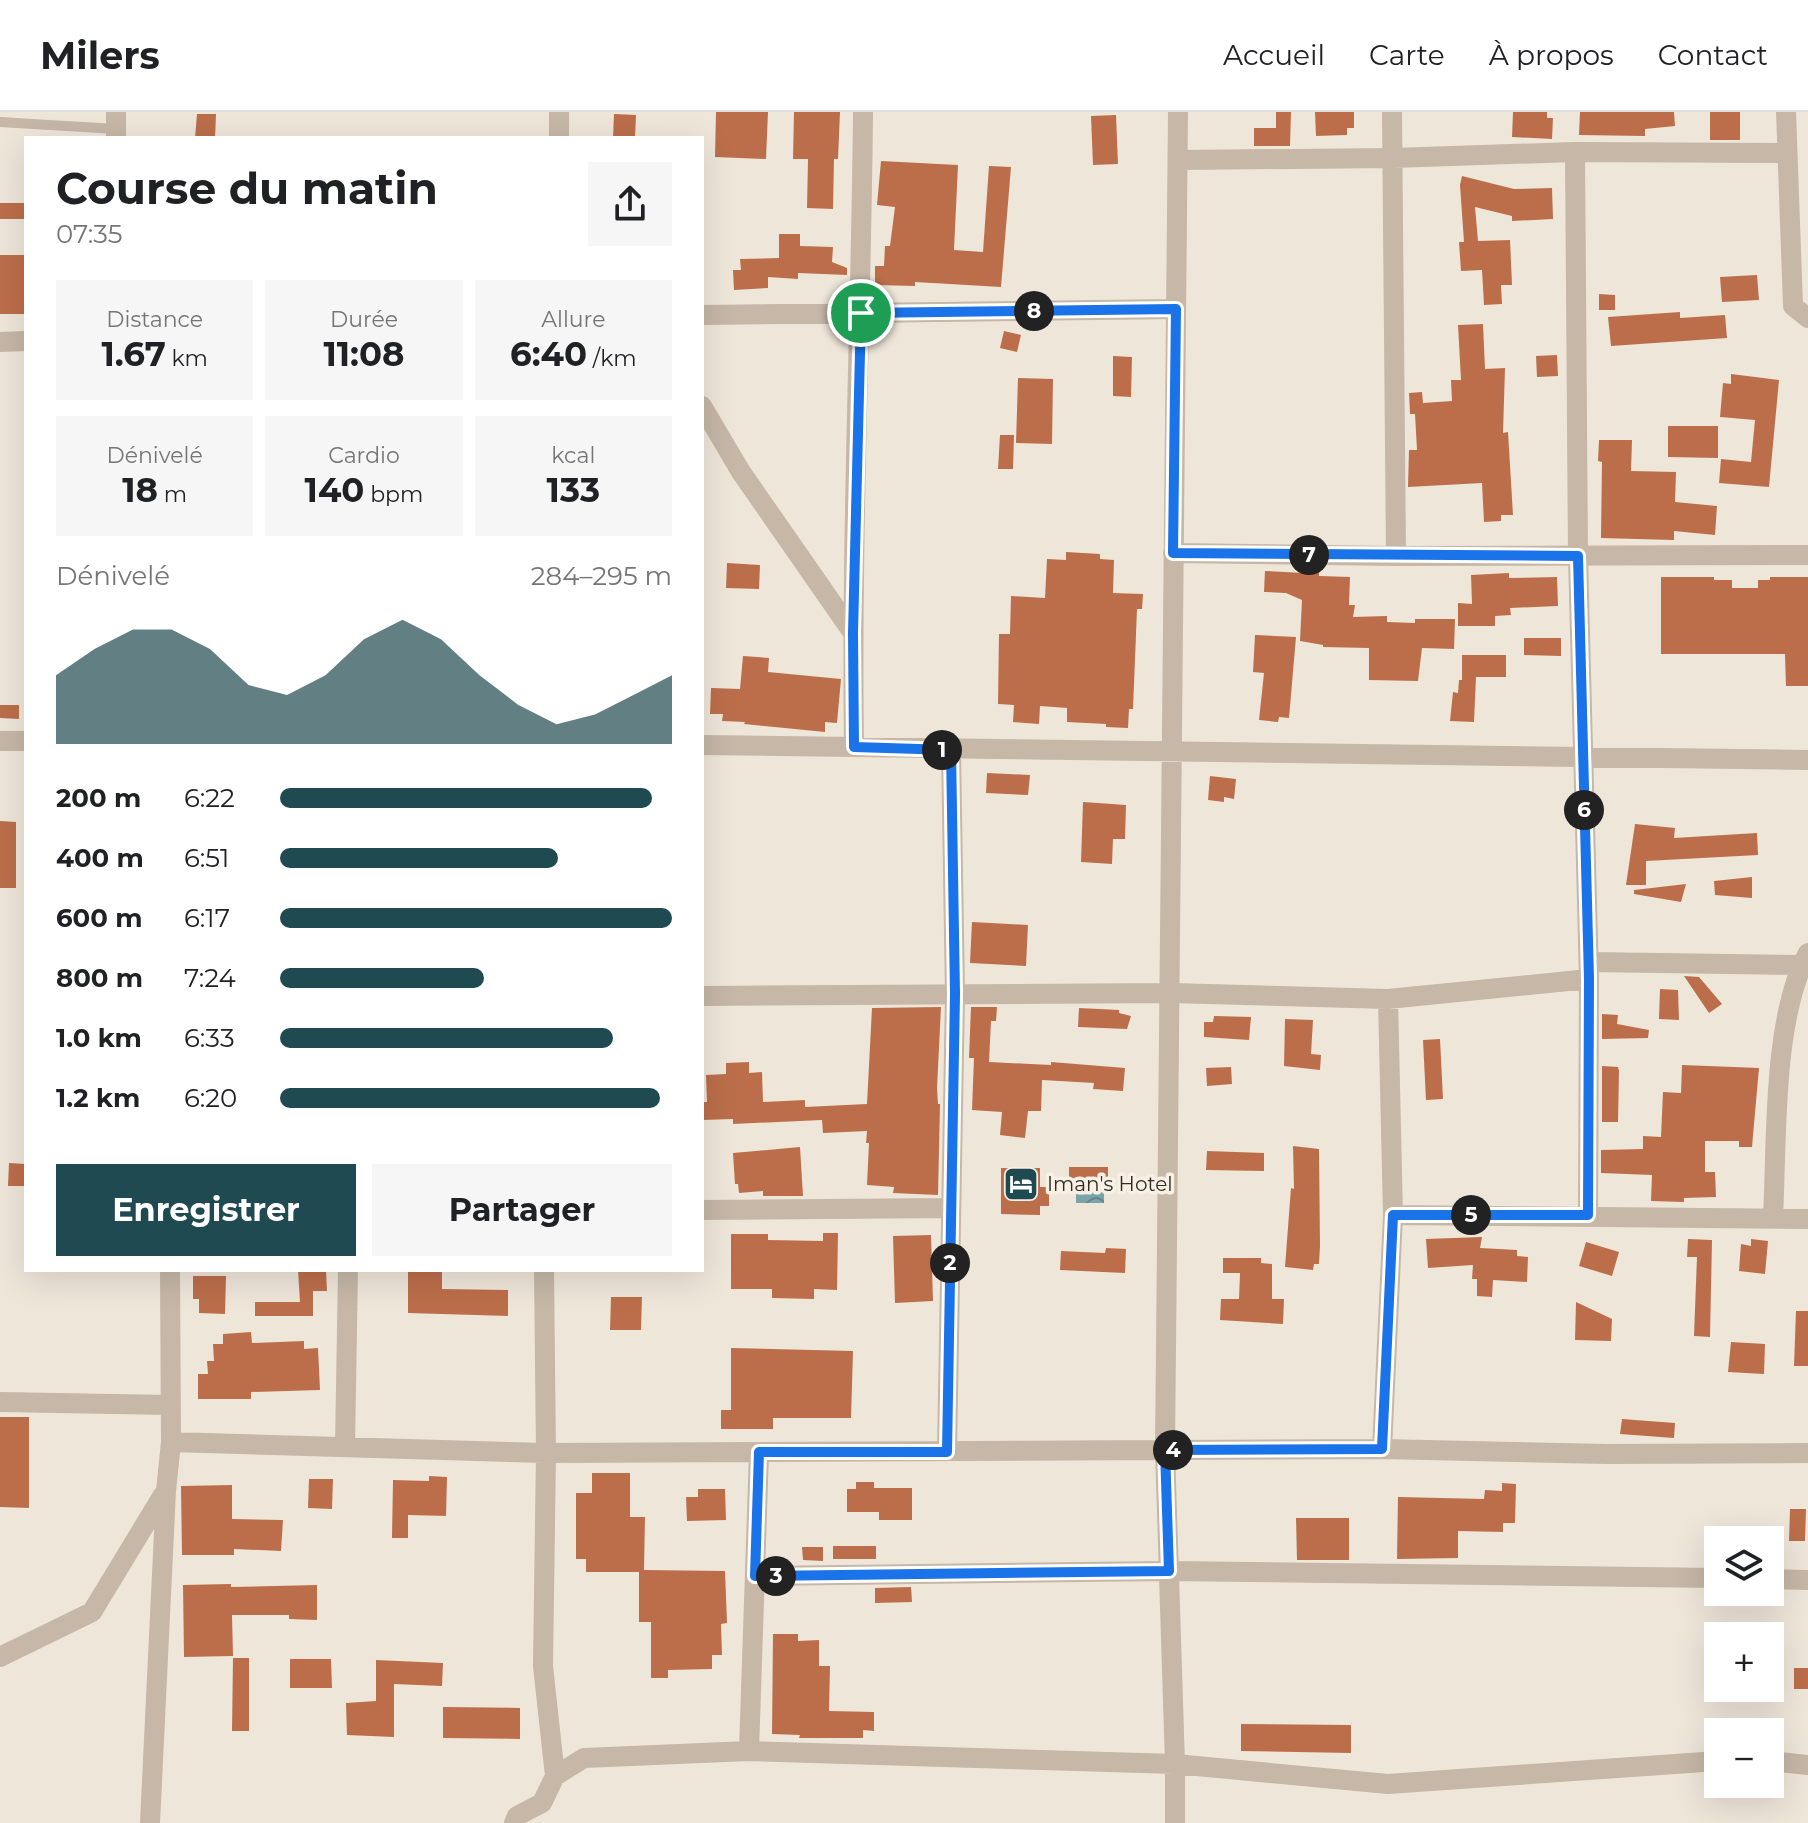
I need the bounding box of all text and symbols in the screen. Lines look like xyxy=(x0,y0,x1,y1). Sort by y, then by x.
text: Milers xyxy=(40,32,160,79)
text: Accueil xyxy=(1223,38,1325,72)
text: Carte xyxy=(1369,38,1445,72)
text: À propos xyxy=(1489,38,1614,72)
text: Contact xyxy=(1658,38,1768,72)
text: Course du matin xyxy=(56,161,438,215)
button: share xyxy=(588,162,672,246)
text: 07:35 xyxy=(56,218,122,250)
pin xyxy=(827,279,895,347)
icon: arrive xyxy=(839,291,883,335)
pin: 8 xyxy=(1014,291,1054,331)
text: 8 xyxy=(1027,297,1041,324)
text: Distance xyxy=(106,306,203,333)
text: Durée xyxy=(330,306,398,333)
text: Allure xyxy=(541,306,605,333)
text: 1.67 xyxy=(101,333,166,375)
text: 11:08 xyxy=(323,333,405,375)
text: 6:40 xyxy=(510,333,587,375)
text: km xyxy=(166,345,208,372)
text: /km xyxy=(587,345,637,372)
text: Dénivelé xyxy=(106,442,203,469)
text: Cardio xyxy=(328,442,400,469)
text: kcal xyxy=(551,442,595,469)
text: 18 xyxy=(122,469,158,511)
text: 140 xyxy=(305,469,364,511)
text: 133 xyxy=(547,469,600,511)
text: m xyxy=(158,481,187,508)
text: bpm xyxy=(364,481,423,508)
pin: 7 xyxy=(1289,535,1329,575)
text: 7 xyxy=(1302,541,1316,568)
text: Dénivelé xyxy=(56,560,170,592)
text: 284–295 m xyxy=(531,560,672,592)
pin: 1 xyxy=(922,730,962,770)
text: 1 xyxy=(938,736,946,763)
text: 200 m xyxy=(56,782,141,814)
text: 6:22 xyxy=(184,782,235,814)
pin: 6 xyxy=(1564,790,1604,830)
text: 6 xyxy=(1577,796,1591,823)
text: 400 m xyxy=(56,842,144,874)
text: 6:51 xyxy=(184,842,229,874)
text: 600 m xyxy=(56,902,143,934)
text: 6:17 xyxy=(184,902,230,934)
text: 800 m xyxy=(56,962,143,994)
text: 7:24 xyxy=(184,962,236,994)
text: 1.0 km xyxy=(56,1022,142,1054)
text: 6:33 xyxy=(184,1022,235,1054)
text: 1.2 km xyxy=(56,1082,140,1114)
text: 6:20 xyxy=(184,1082,237,1114)
button: Enregistrer xyxy=(56,1164,356,1256)
button: Partager xyxy=(372,1164,672,1256)
hotel icon: Iman's Hotel xyxy=(1002,1165,1040,1203)
place label: Iman's Hotel xyxy=(1047,1172,1173,1196)
pin: 5 xyxy=(1451,1195,1491,1235)
text: 5 xyxy=(1464,1201,1478,1228)
pin: 2 xyxy=(930,1243,970,1283)
text: 2 xyxy=(944,1249,956,1276)
pin: 4 xyxy=(1153,1430,1193,1470)
text: 4 xyxy=(1165,1436,1181,1463)
map controls xyxy=(1704,1526,1784,1798)
button: layers xyxy=(1704,1526,1784,1606)
pin: 3 xyxy=(756,1556,796,1596)
text: 3 xyxy=(769,1562,783,1589)
button: + xyxy=(1704,1622,1784,1702)
button: − xyxy=(1704,1718,1784,1798)

